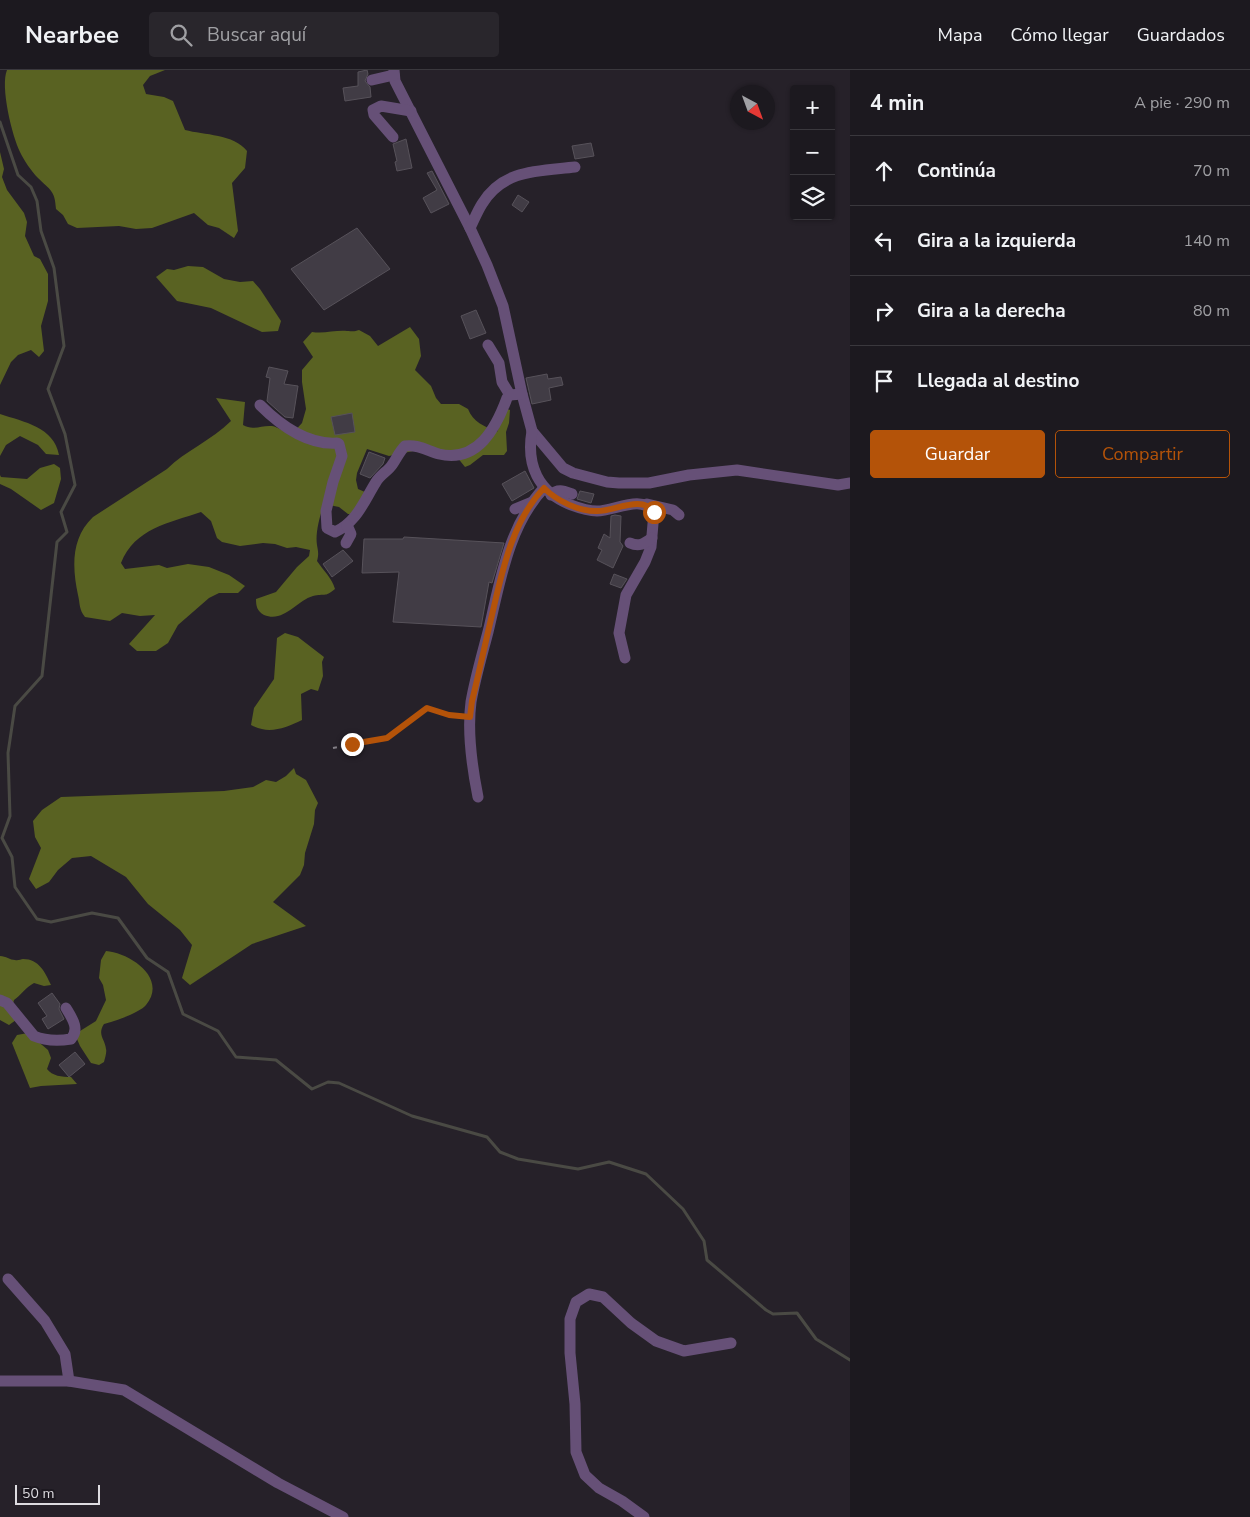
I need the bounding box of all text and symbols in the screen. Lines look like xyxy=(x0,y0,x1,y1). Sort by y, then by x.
search box xyxy=(149,12,499,57)
text: Nearbee xyxy=(25,19,119,51)
icon: search xyxy=(167,21,195,49)
text: Buscar aquí xyxy=(207,22,306,48)
text: Mapa xyxy=(938,23,983,47)
text: Cómo llegar xyxy=(1011,23,1109,47)
text: Guardados xyxy=(1137,23,1225,47)
north arrow xyxy=(730,85,775,130)
map controls xyxy=(790,85,835,220)
button: + xyxy=(790,85,835,130)
text: 4 min xyxy=(870,89,924,117)
text: A pie · 290 m xyxy=(1134,92,1230,114)
button: − xyxy=(790,130,835,175)
icon: ahead xyxy=(870,157,898,185)
text: Continúa xyxy=(917,158,996,184)
text: 70 m xyxy=(1193,160,1230,182)
button: layers xyxy=(790,175,835,220)
icon: left xyxy=(870,227,898,255)
text: Gira a la izquierda xyxy=(917,228,1076,254)
text: 140 m xyxy=(1183,230,1230,252)
icon: right xyxy=(870,297,898,325)
text: Gira a la derecha xyxy=(917,298,1066,324)
text: 80 m xyxy=(1193,300,1230,322)
icon: arrive xyxy=(870,367,898,395)
text: Llegada al destino xyxy=(917,368,1079,394)
button: Guardar xyxy=(870,430,1045,478)
button: Compartir xyxy=(1055,430,1230,478)
route start xyxy=(643,501,666,524)
route end xyxy=(341,733,364,756)
scale bar xyxy=(15,1482,100,1505)
text: 50 m xyxy=(22,1484,54,1503)

